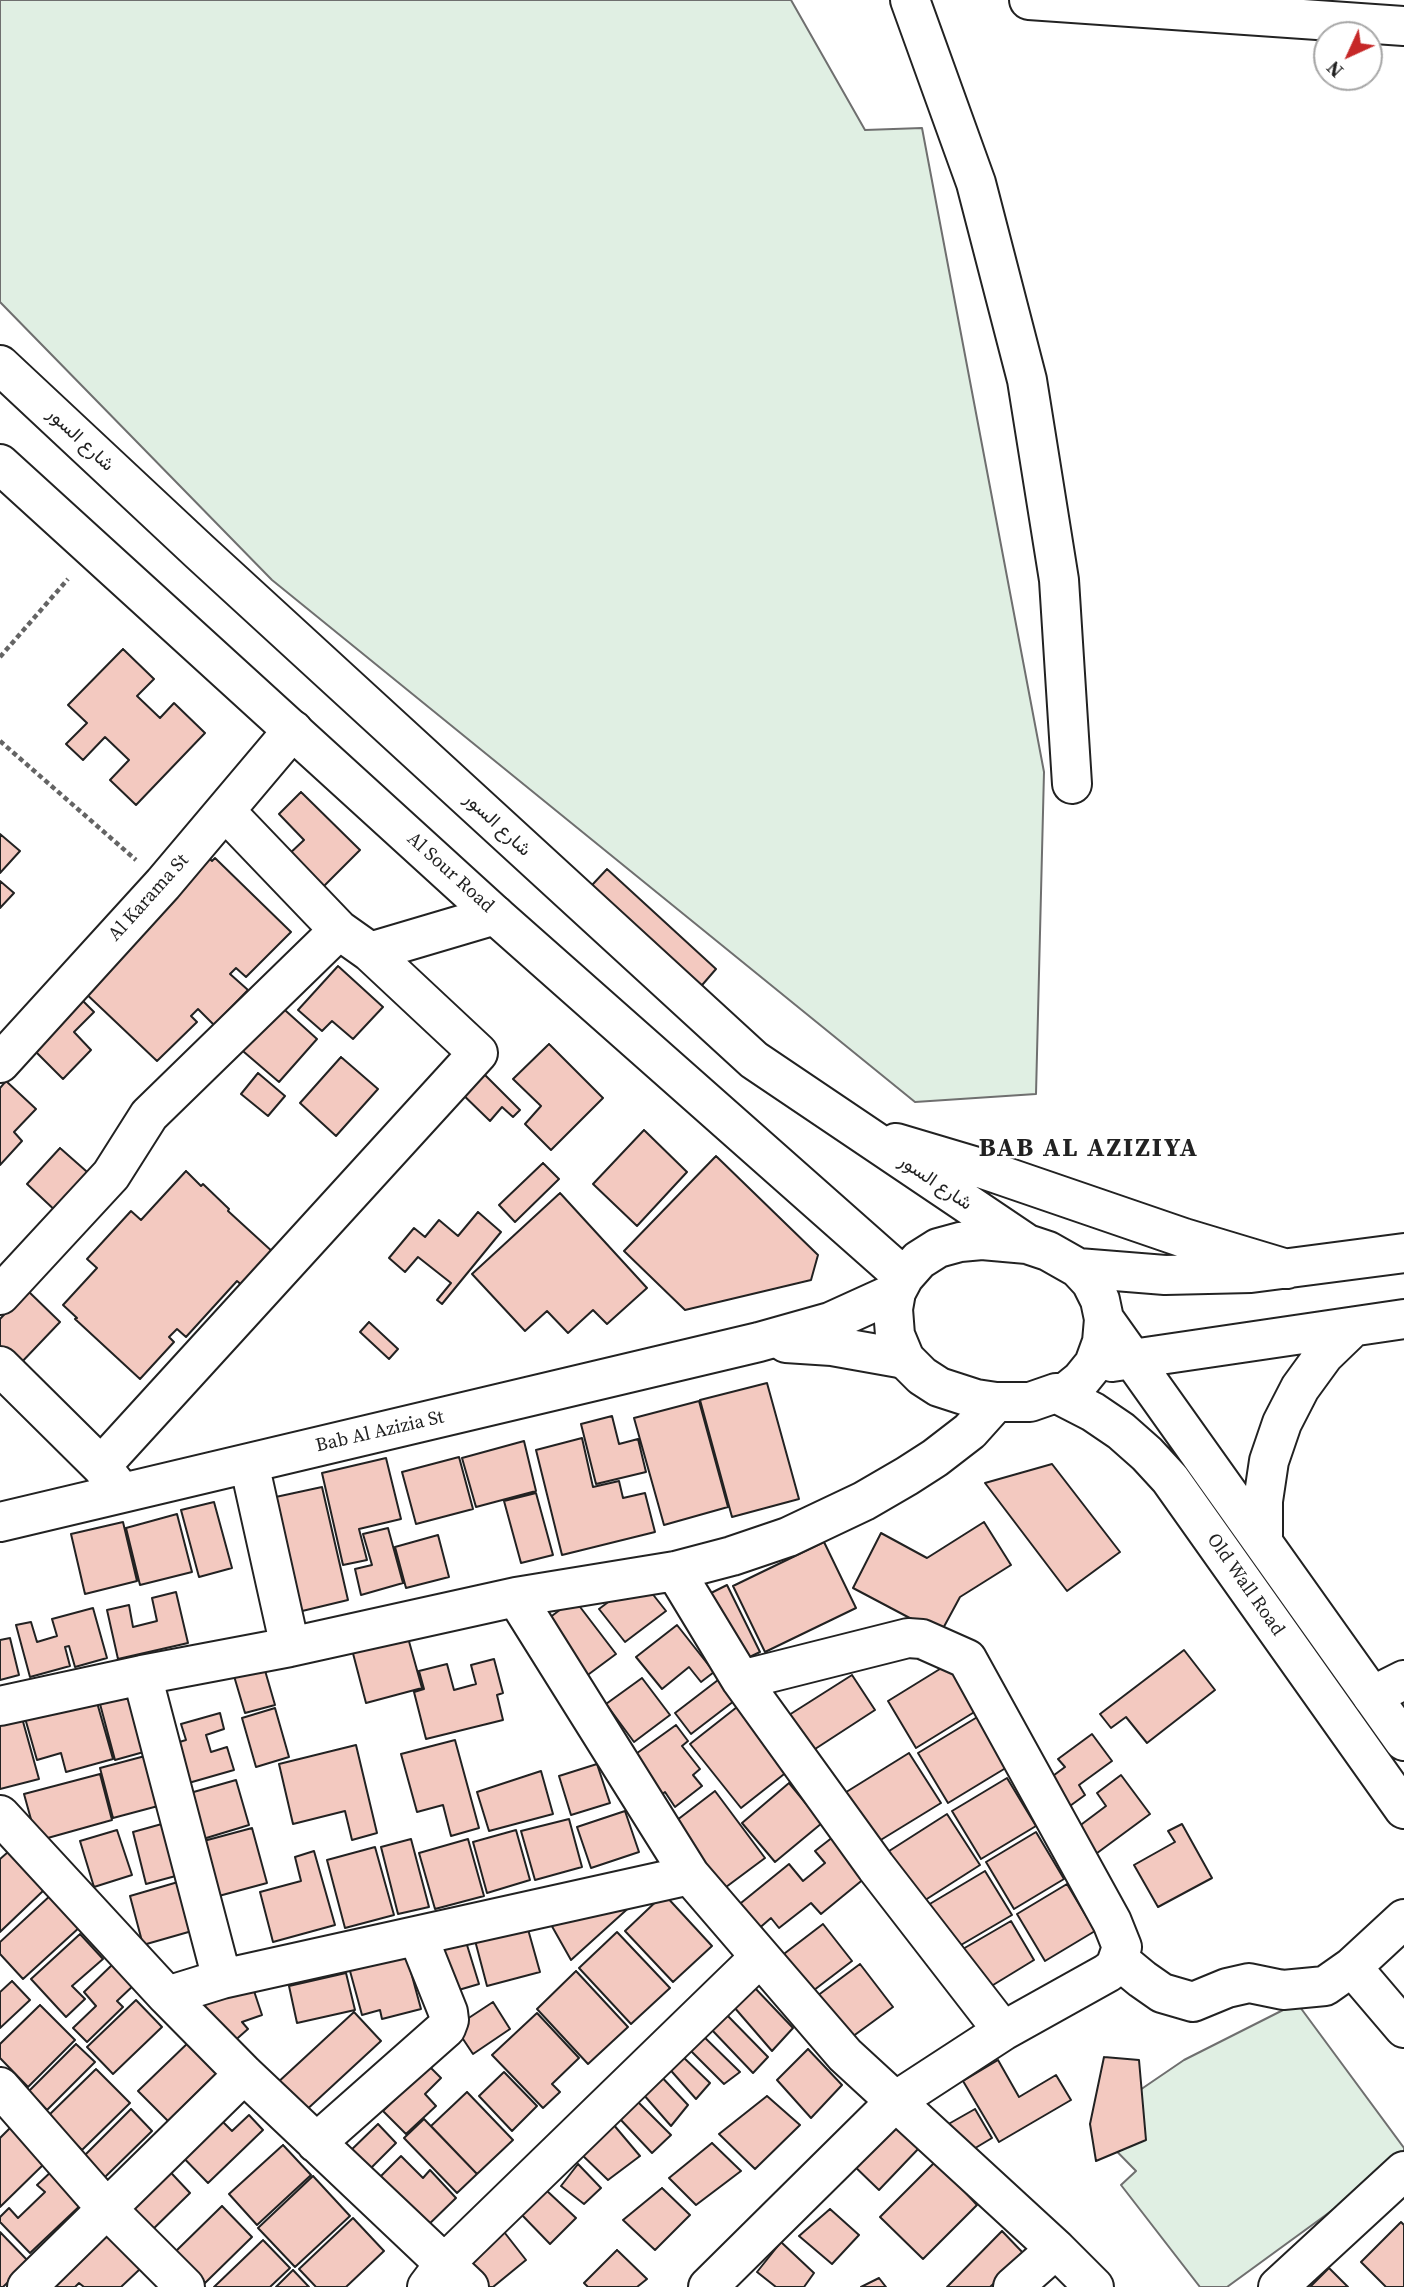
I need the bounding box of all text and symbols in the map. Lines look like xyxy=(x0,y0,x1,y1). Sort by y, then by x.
north arrow xyxy=(1313,21,1383,91)
text: N xyxy=(1320,55,1349,84)
street label: شارع السور xyxy=(42,403,118,477)
street label: شارع السور xyxy=(459,788,535,862)
street label: Al Sour Road xyxy=(402,828,498,918)
street label: Al Karama St xyxy=(104,850,194,946)
district label: BAB AL AZIZIYA xyxy=(981,1133,1197,1165)
street label: شارع السور xyxy=(894,1150,976,1216)
street label: Bab Al Azizia St xyxy=(314,1406,446,1458)
street label: Old Wall Road xyxy=(1201,1529,1289,1641)

